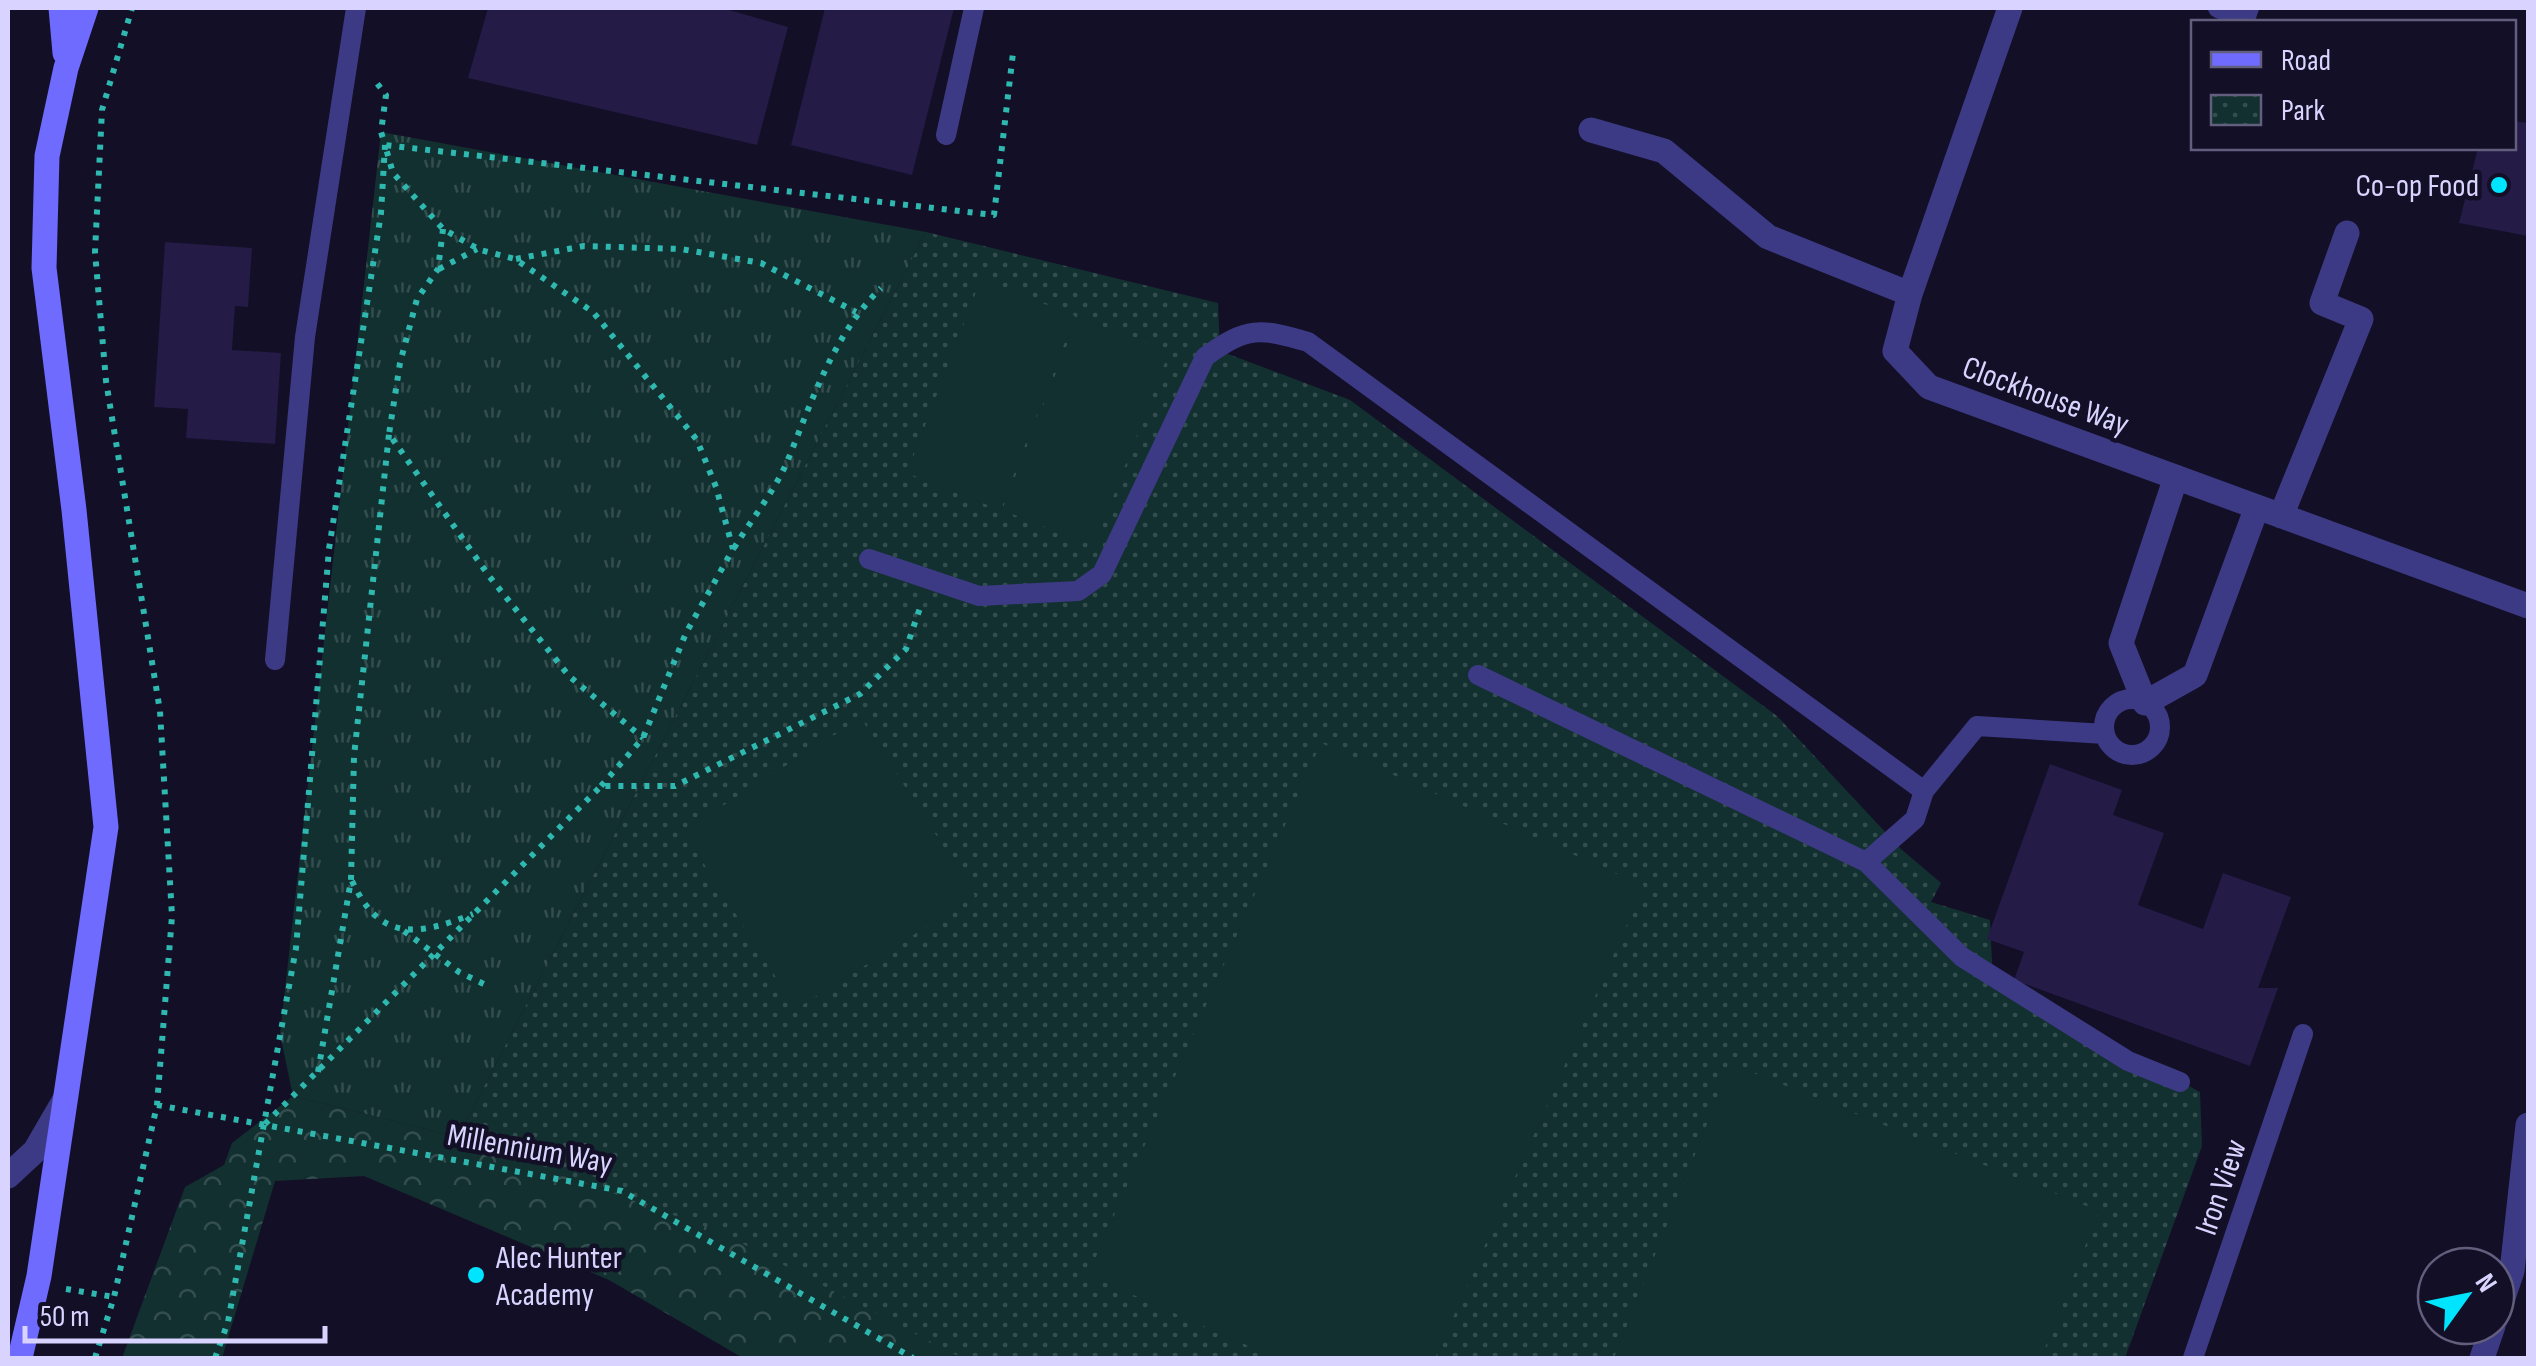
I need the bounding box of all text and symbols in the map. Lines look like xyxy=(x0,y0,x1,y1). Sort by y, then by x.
legend xyxy=(2191,20,2516,150)
text: Road xyxy=(2281,43,2331,79)
text: Park xyxy=(2281,93,2325,129)
place label: Co-op Food xyxy=(2356,167,2479,206)
marker: Co-op Food xyxy=(2488,174,2510,196)
street label: Clockhouse Way xyxy=(1957,348,2134,444)
street label: Millennium Way xyxy=(444,1116,615,1183)
street label: Iron View xyxy=(2187,1135,2256,1240)
place label: Alec Hunter Academy xyxy=(495,1239,622,1315)
north arrow xyxy=(2416,1246,2516,1346)
marker: Alec Hunter Academy xyxy=(465,1264,487,1286)
text: N xyxy=(2468,1268,2504,1298)
scale bar xyxy=(25,1281,325,1343)
text: 50 m xyxy=(40,1299,89,1335)

